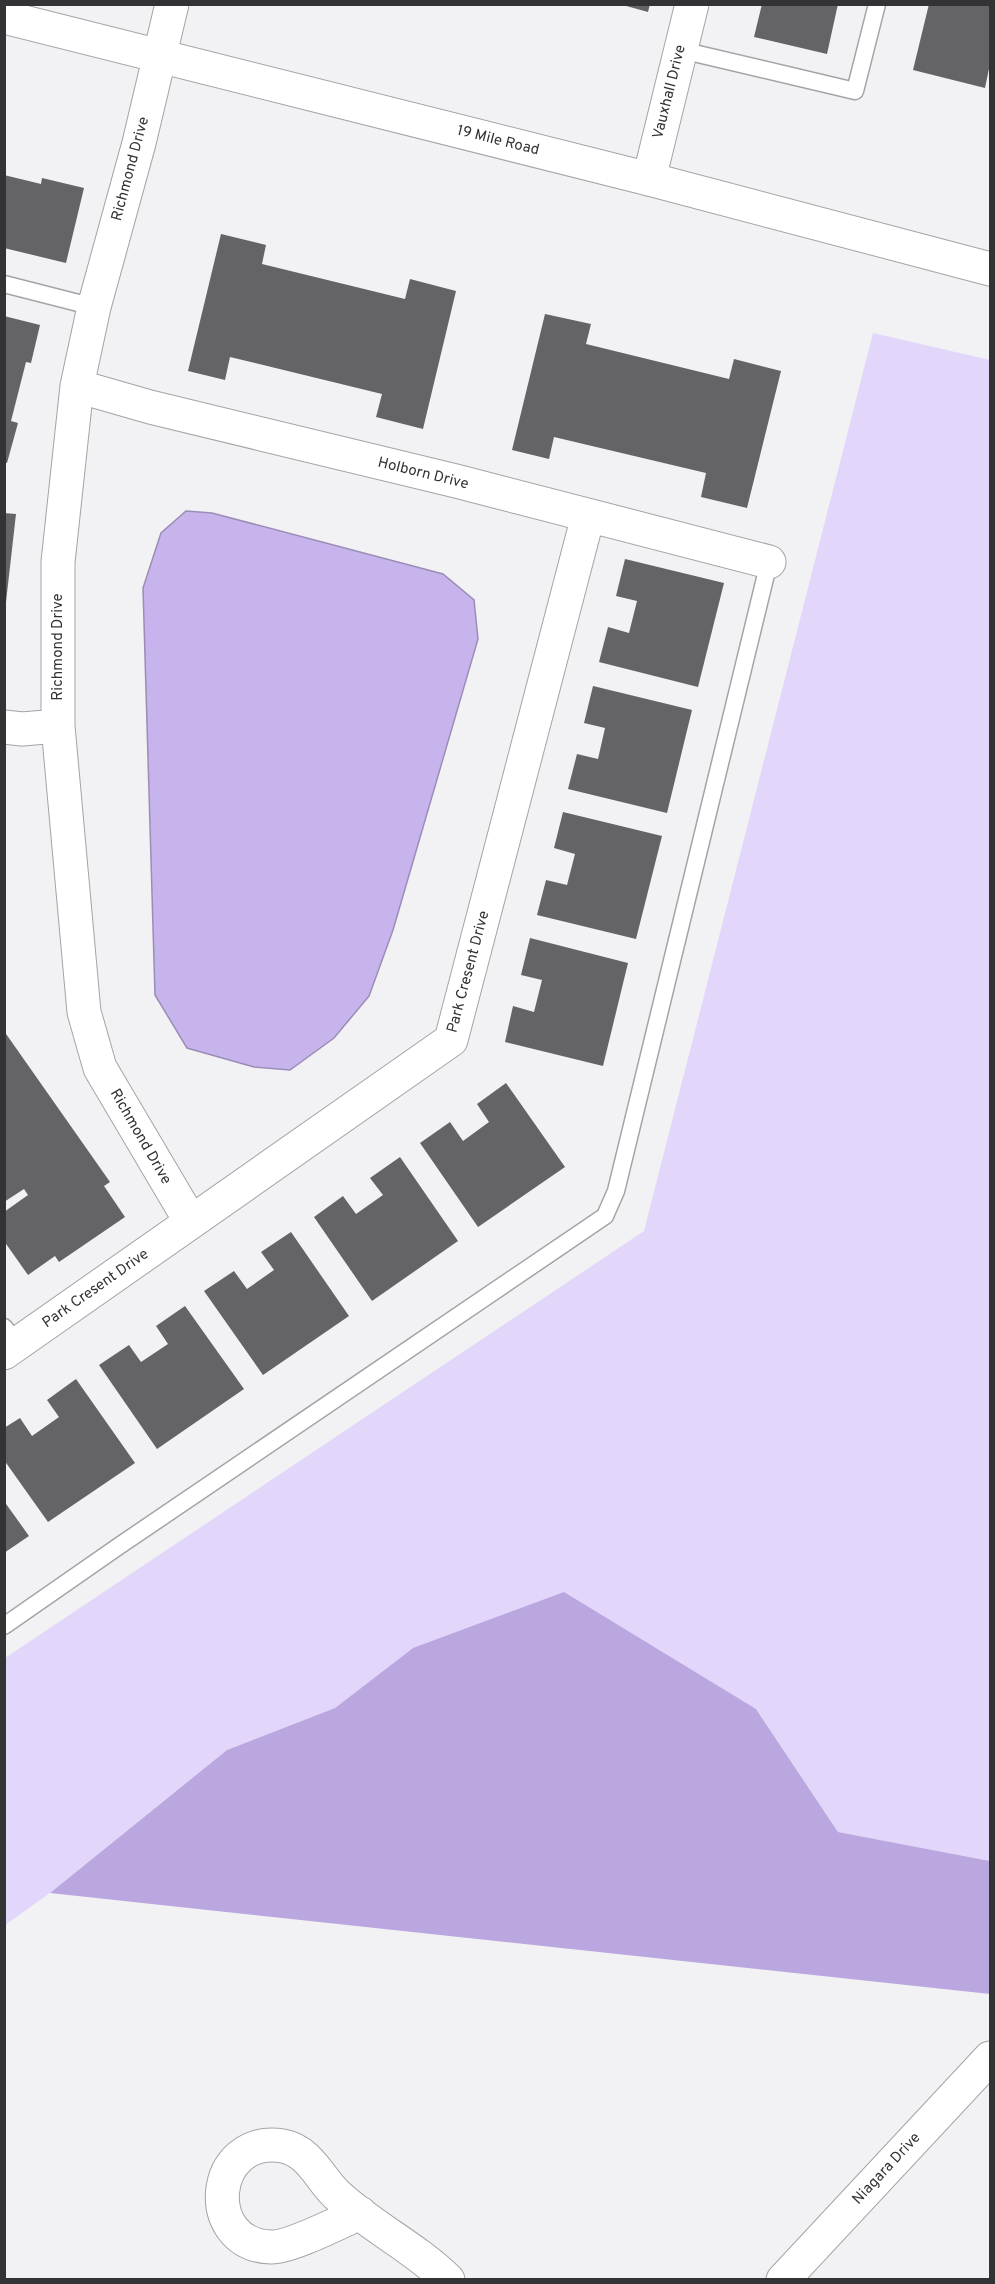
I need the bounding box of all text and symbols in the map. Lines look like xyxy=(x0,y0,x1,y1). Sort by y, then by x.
street label: Vauxhall Drive xyxy=(649,43,691,141)
street label: Richmond Drive xyxy=(108,115,154,223)
street label: 19 Mile Road xyxy=(455,122,541,160)
street label: Holborn Drive xyxy=(376,454,470,494)
street label: Richmond Drive xyxy=(49,593,68,701)
street label: Park Cresent Drive xyxy=(444,909,494,1035)
street label: Richmond Drive xyxy=(105,1086,175,1188)
street label: Park Cresent Drive xyxy=(39,1245,153,1333)
street label: Niagara Drive xyxy=(849,2129,925,2209)

